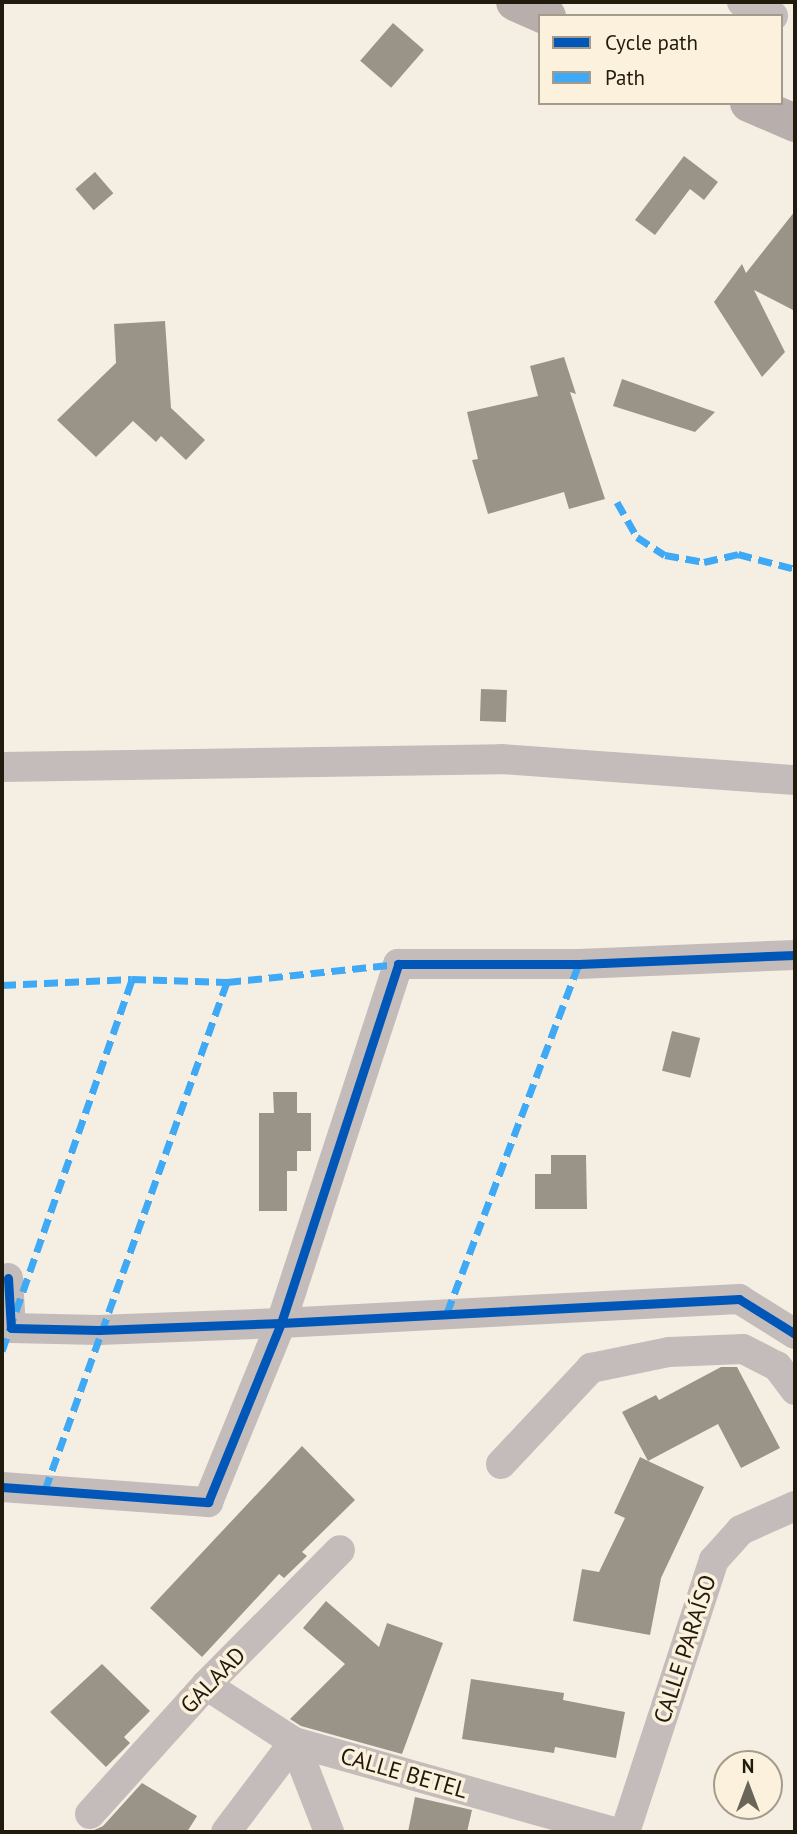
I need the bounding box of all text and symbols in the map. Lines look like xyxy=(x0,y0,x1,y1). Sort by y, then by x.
legend xyxy=(538,14,783,105)
text: Cycle path xyxy=(605,29,698,56)
text: Path xyxy=(605,64,645,91)
street label: CALLE PARAÍSO xyxy=(648,1571,722,1727)
street label: GALAAD xyxy=(175,1641,251,1719)
street label: CALLE BETEL xyxy=(337,1742,471,1804)
north arrow xyxy=(713,1750,783,1820)
text: N xyxy=(742,1754,754,1778)

